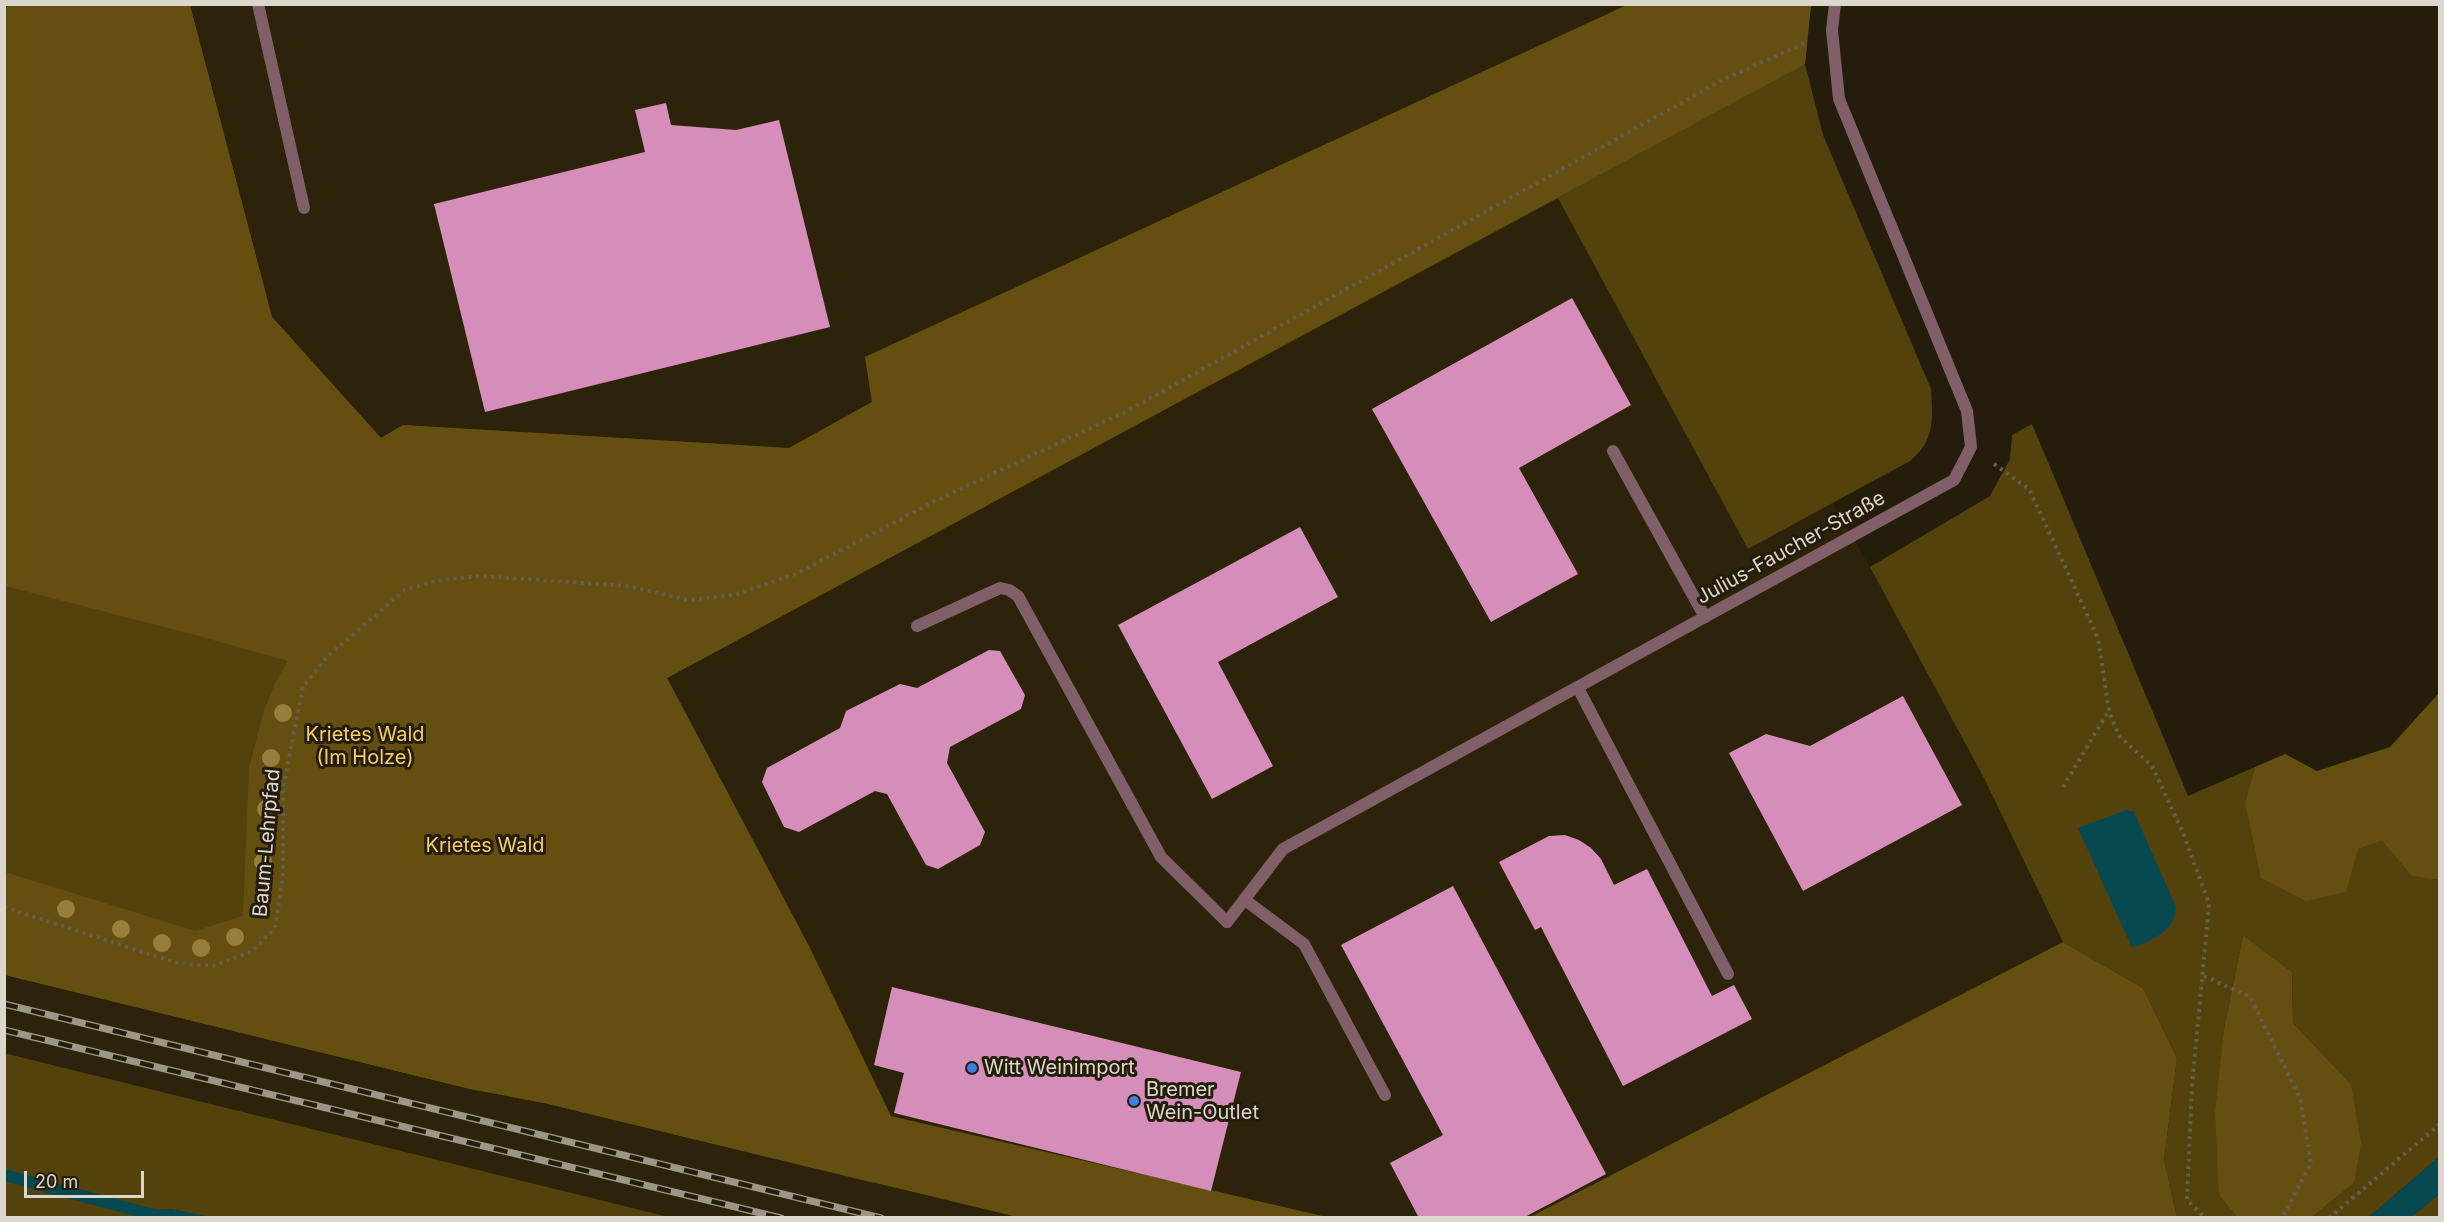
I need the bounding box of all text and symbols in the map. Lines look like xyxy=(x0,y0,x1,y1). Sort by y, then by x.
street label: Julius-Faucher-Straße xyxy=(1693,486,1889,610)
park label: Krietes Wald (Im Holze) xyxy=(306,723,424,770)
street label: Baum-Lehrpfad xyxy=(249,768,285,918)
park label: Krietes Wald xyxy=(426,834,544,858)
place label: Witt Weinimport xyxy=(984,1056,1135,1080)
marker: Witt Weinimport xyxy=(965,1061,979,1075)
place label: Bremer Wein-Outlet xyxy=(1146,1078,1259,1125)
marker: Bremer Wein-Outlet xyxy=(1127,1094,1141,1108)
scale bar xyxy=(27,1159,147,1197)
text: 20 m xyxy=(35,1171,78,1192)

